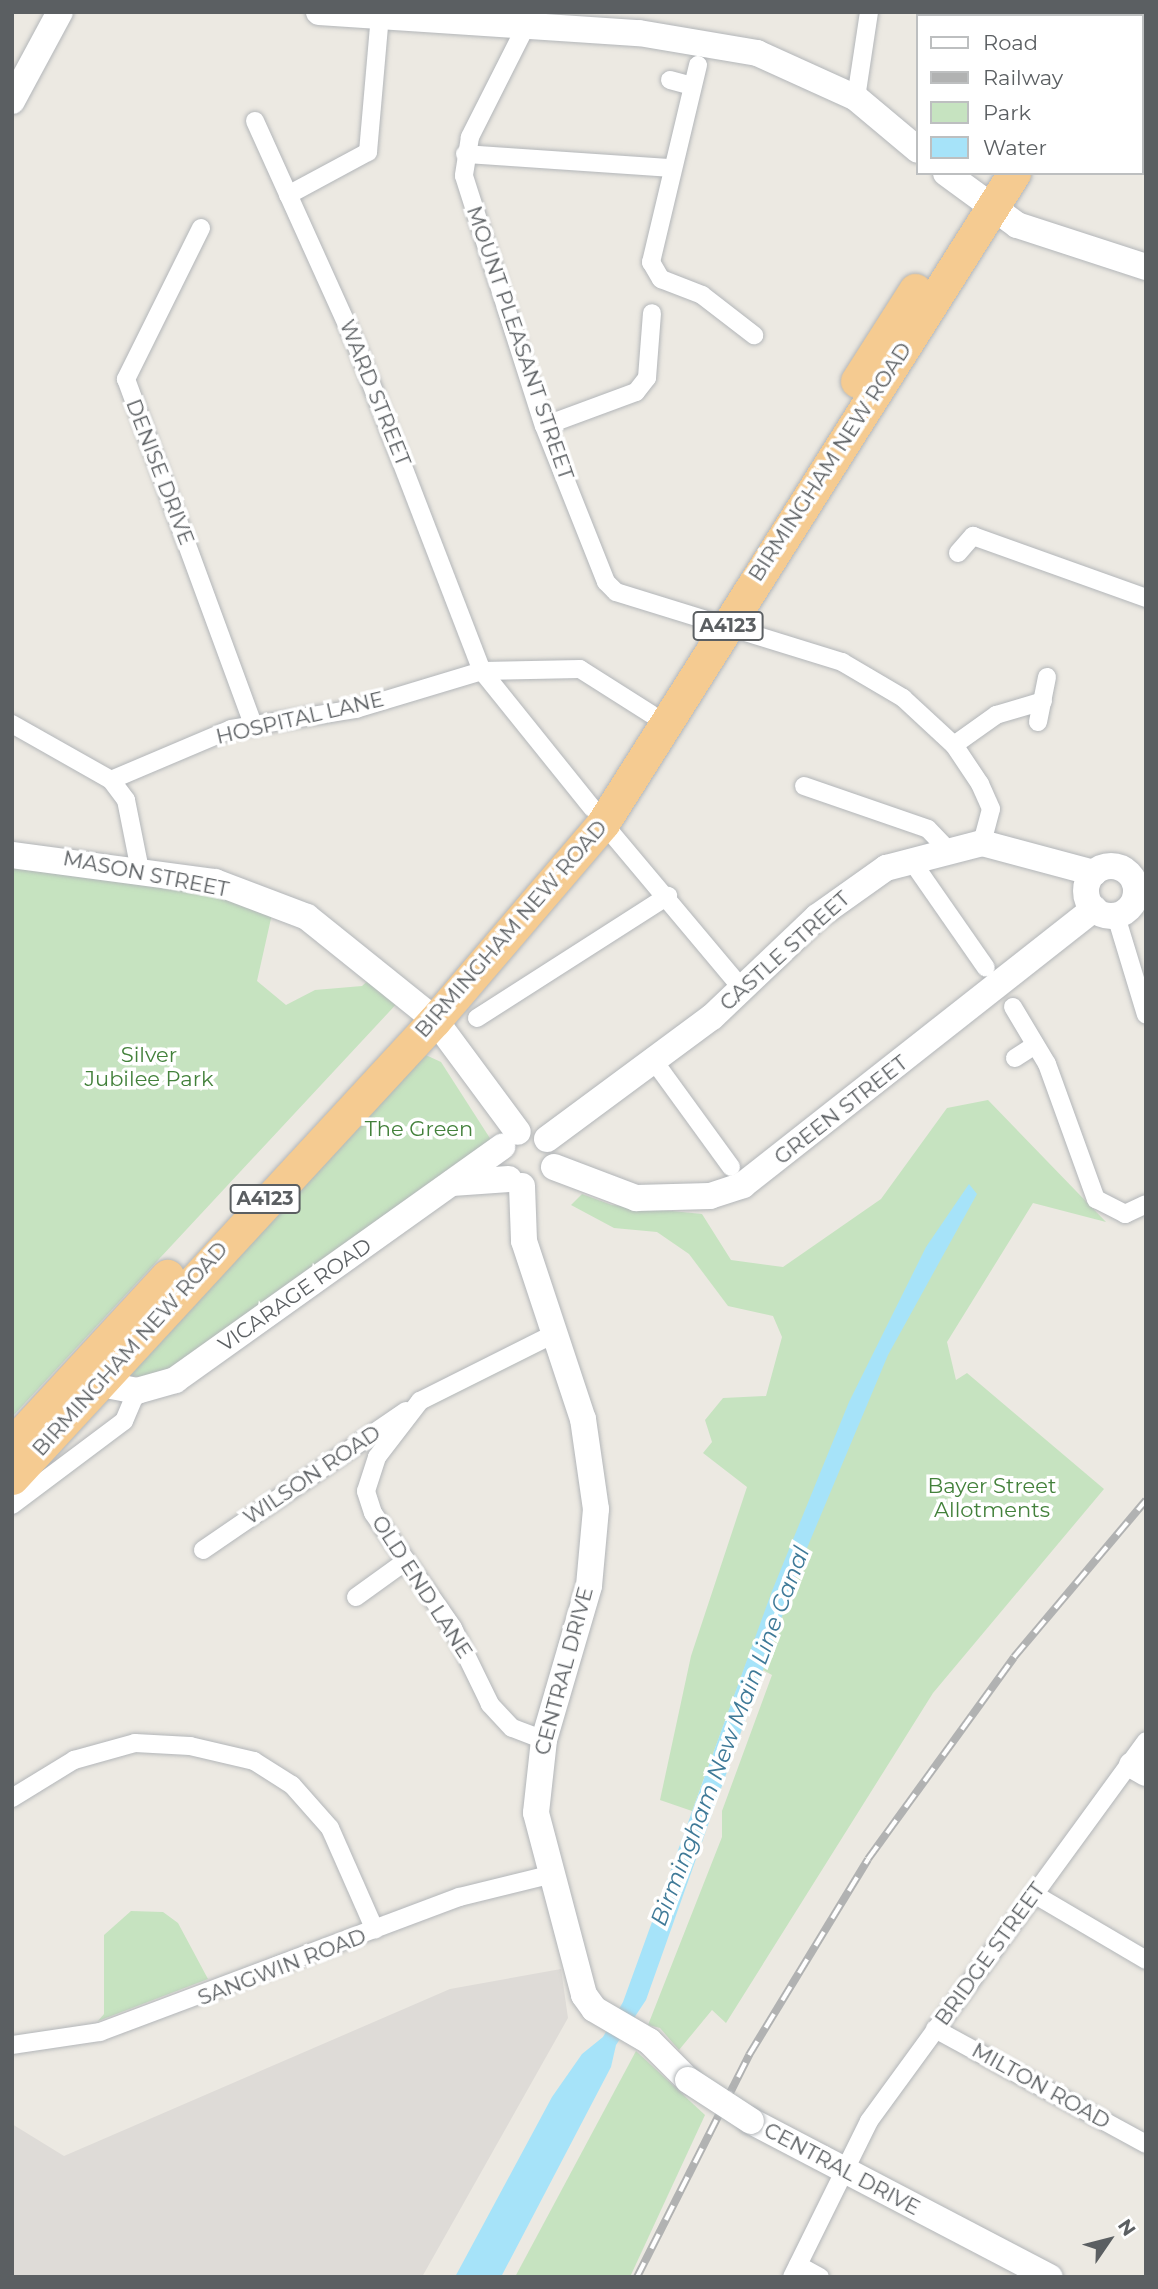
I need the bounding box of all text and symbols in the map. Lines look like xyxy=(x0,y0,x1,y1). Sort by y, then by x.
legend xyxy=(916,14,1144,175)
text: Road xyxy=(983,30,1038,55)
text: Railway xyxy=(983,65,1063,90)
text: Park xyxy=(983,100,1031,125)
text: Water xyxy=(983,135,1047,160)
street label: MOUNT PLEASANT STREET xyxy=(461,203,579,483)
street label: WARD STREET xyxy=(334,316,416,470)
street label: BIRMINGHAM NEW ROAD xyxy=(743,338,917,586)
street label: DENISE DRIVE xyxy=(121,395,199,549)
road number: A4123 xyxy=(691,610,765,642)
street label: HOSPITAL LANE xyxy=(214,686,386,750)
street label: BIRMINGHAM NEW ROAD xyxy=(410,815,612,1043)
street label: MASON STREET xyxy=(61,846,231,902)
street label: CASTLE STREET xyxy=(715,886,855,1016)
park label: Silver Jubilee Park xyxy=(84,1042,214,1092)
street label: GREEN STREET xyxy=(769,1050,913,1170)
park label: The Green xyxy=(365,1116,473,1142)
road number: A4123 xyxy=(228,1184,302,1214)
street label: VICARAGE ROAD xyxy=(214,1233,376,1357)
street label: BIRMINGHAM NEW ROAD xyxy=(27,1237,233,1461)
street label: WILSON ROAD xyxy=(239,1420,385,1530)
park label: Bayer Street Allotments xyxy=(928,1473,1056,1523)
street label: OLD END LANE xyxy=(366,1511,478,1663)
water label: Birmingham New Main Line Canal xyxy=(645,1542,815,1930)
street label: CENTRAL DRIVE xyxy=(529,1584,599,1758)
street label: BRIDGE STREET xyxy=(930,1878,1050,2030)
street label: SANGWIN ROAD xyxy=(194,1923,370,2011)
street label: MILTON ROAD xyxy=(967,2038,1115,2134)
street label: CENTRAL DRIVE xyxy=(760,2117,924,2221)
north arrow xyxy=(1074,2205,1144,2275)
text: N xyxy=(1113,2215,1140,2241)

